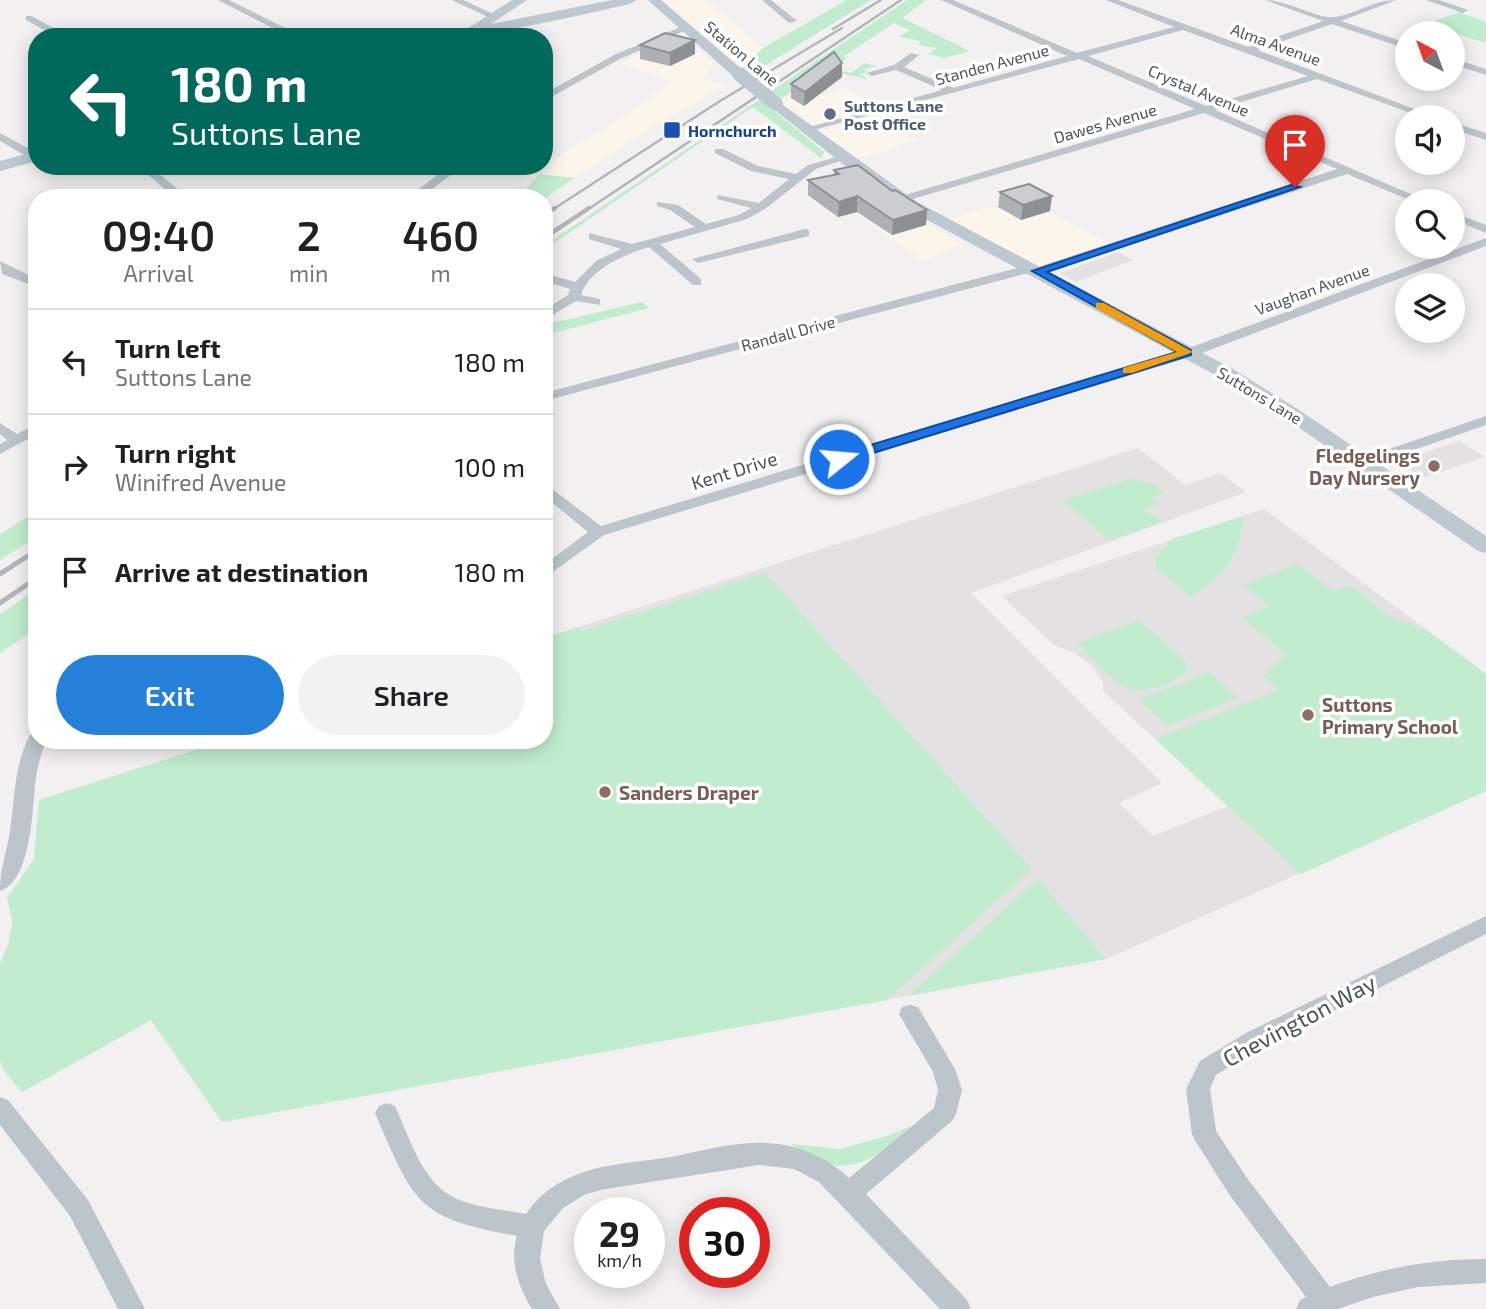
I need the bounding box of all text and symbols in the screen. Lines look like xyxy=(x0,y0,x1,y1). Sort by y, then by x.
street label: Station Lane xyxy=(701,17,783,89)
street label: Alma Avenue xyxy=(1228,19,1324,69)
north arrow xyxy=(1395,21,1465,91)
map controls xyxy=(1395,21,1465,343)
street label: Standen Avenue xyxy=(933,40,1051,88)
text: 180 m xyxy=(171,53,307,112)
icon: left xyxy=(56,56,147,147)
street label: Crystal Avenue xyxy=(1146,60,1252,120)
place label: Suttons Lane Post Office xyxy=(844,96,943,133)
street label: Dawes Avenue xyxy=(1051,99,1159,147)
button: sound xyxy=(1395,105,1465,175)
marker: Suttons Lane Post Office xyxy=(822,106,838,122)
text: Suttons Lane xyxy=(171,113,362,151)
pin xyxy=(1265,115,1325,187)
marker: Hornchurch xyxy=(662,120,682,140)
place label: Hornchurch xyxy=(688,121,777,140)
icon: arrive xyxy=(1276,126,1314,164)
button: search xyxy=(1395,189,1465,259)
text: 09:40 xyxy=(102,209,215,259)
text: 2 xyxy=(297,209,321,259)
text: 460 xyxy=(402,209,479,259)
text: Arrival xyxy=(124,259,194,287)
text: min xyxy=(289,259,328,287)
text: m xyxy=(431,259,451,287)
street label: Vaughan Avenue xyxy=(1252,259,1372,319)
button: layers xyxy=(1395,273,1465,343)
street label: Randall Drive xyxy=(739,311,837,355)
text: Turn left xyxy=(115,332,221,363)
icon: left xyxy=(56,343,94,381)
text: 180 m xyxy=(455,346,525,377)
street label: Suttons Lane xyxy=(1214,362,1306,428)
text: Suttons Lane xyxy=(115,363,252,391)
position arrow xyxy=(802,422,876,496)
text: Turn right xyxy=(115,437,236,468)
place label: Fledgelings Day Nursery xyxy=(1309,444,1420,490)
street label: Kent Drive xyxy=(688,446,780,494)
icon: right xyxy=(56,448,94,486)
text: 100 m xyxy=(455,451,525,482)
marker: Fledgelings Day Nursery xyxy=(1426,458,1442,474)
text: Winifred Avenue xyxy=(115,468,286,496)
icon: arrive xyxy=(56,553,94,591)
text: Arrive at destination xyxy=(115,556,368,587)
text: 180 m xyxy=(455,556,525,587)
button: Exit xyxy=(56,655,284,735)
button: Share xyxy=(298,655,525,735)
place label: Suttons Primary School xyxy=(1322,693,1459,739)
marker: Suttons Primary School xyxy=(1300,707,1316,723)
place label: Sanders Draper xyxy=(619,781,759,804)
marker: Sanders Draper xyxy=(597,784,613,800)
street label: Chevington Way xyxy=(1218,968,1380,1072)
speed limit sign: 30 xyxy=(679,1197,770,1288)
text: 29 xyxy=(599,1212,640,1254)
text: km/h xyxy=(597,1249,642,1271)

